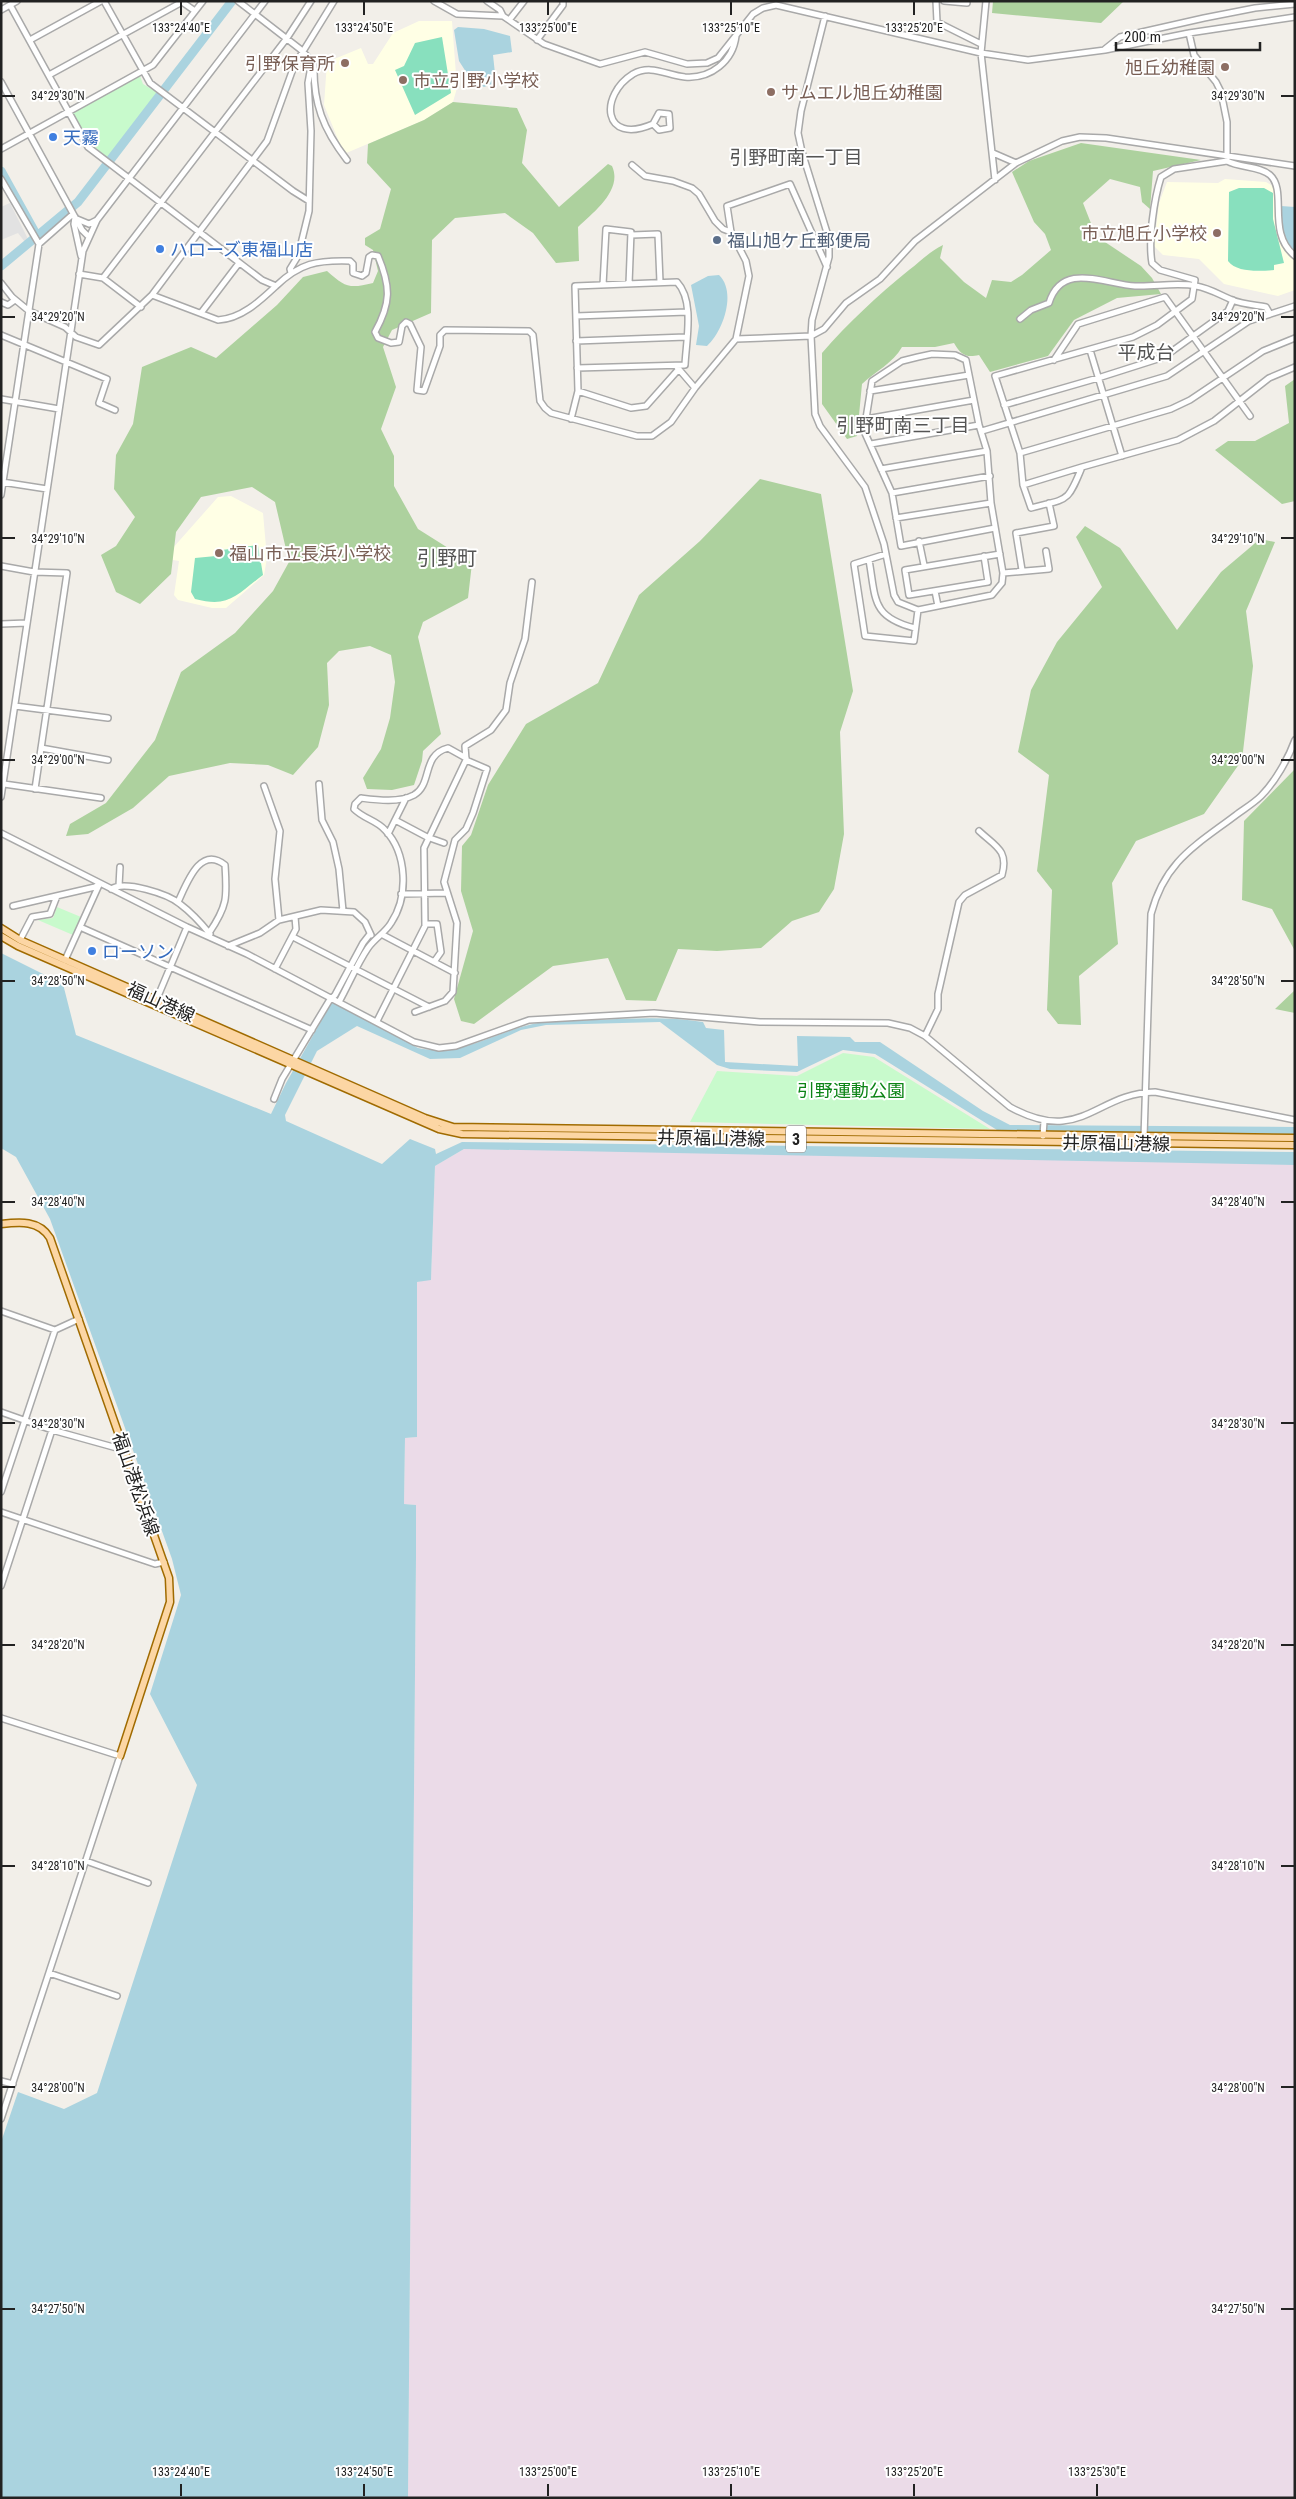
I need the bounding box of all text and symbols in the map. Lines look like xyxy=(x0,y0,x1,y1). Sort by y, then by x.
scale bar xyxy=(1116,20,1260,52)
text: 133°24'40"E xyxy=(152,21,210,35)
text: 133°24'50"E xyxy=(335,21,393,35)
text: 133°25'00"E xyxy=(519,21,577,35)
text: 133°25'10"E xyxy=(702,21,760,35)
text: 133°25'20"E xyxy=(885,21,943,35)
text: 200 m xyxy=(1124,28,1161,46)
place label: 引野保育所 xyxy=(245,53,335,74)
marker: 引野保育所 xyxy=(339,57,351,69)
place label: 旭丘幼稚園 xyxy=(1125,57,1215,78)
marker: 旭丘幼稚園 xyxy=(1219,61,1231,73)
place label: 市立引野小学校 xyxy=(413,70,539,91)
marker: 市立引野小学校 xyxy=(397,74,409,86)
place label: サムエル旭丘幼稚園 xyxy=(781,82,943,103)
marker: サムエル旭丘幼稚園 xyxy=(765,86,777,98)
text: 34°29'30"N xyxy=(31,89,85,103)
text: 34°29'30"N xyxy=(1211,89,1265,103)
place label: 天霧 xyxy=(63,127,99,148)
marker: 天霧 xyxy=(47,131,59,143)
district label: 引野町南一丁目 xyxy=(729,146,863,169)
place label: 市立旭丘小学校 xyxy=(1081,223,1207,244)
marker: 市立旭丘小学校 xyxy=(1211,227,1223,239)
place label: 福山旭ケ丘郵便局 xyxy=(727,230,871,251)
marker: 福山旭ケ丘郵便局 xyxy=(711,234,723,246)
place label: ハローズ東福山店 xyxy=(170,239,313,260)
marker: ハローズ東福山店 xyxy=(154,243,166,255)
text: 34°29'20"N xyxy=(31,310,85,324)
text: 34°29'20"N xyxy=(1211,310,1265,324)
district label: 平成台 xyxy=(1117,341,1175,364)
district label: 引野町南三丁目 xyxy=(836,414,970,437)
text: 34°29'10"N xyxy=(31,532,85,546)
text: 34°29'10"N xyxy=(1211,532,1265,546)
place label: 福山市立長浜小学校 xyxy=(229,543,391,564)
district label: 引野町 xyxy=(417,546,477,570)
marker: 福山市立長浜小学校 xyxy=(213,547,225,559)
text: 34°29'00"N xyxy=(31,753,85,767)
text: 34°29'00"N xyxy=(1211,753,1265,767)
place label: ローソン xyxy=(102,941,174,962)
marker: ローソン xyxy=(86,945,98,957)
text: 34°28'50"N xyxy=(31,974,85,988)
text: 34°28'50"N xyxy=(1211,974,1265,988)
street label: 福山港線 xyxy=(124,978,198,1026)
park label: 引野運動公園 xyxy=(797,1080,905,1101)
road number: 3 xyxy=(786,1126,806,1152)
street label: 井原福山港線 xyxy=(657,1127,765,1149)
street label: 井原福山港線 xyxy=(1062,1132,1170,1154)
text: 34°28'40"N xyxy=(31,1195,85,1209)
text: 34°28'40"N xyxy=(1211,1195,1265,1209)
text: 34°28'30"N xyxy=(31,1417,85,1431)
text: 34°28'30"N xyxy=(1211,1417,1265,1431)
street label: 福山港松浜線 xyxy=(108,1430,164,1538)
text: 34°28'20"N xyxy=(31,1638,85,1652)
text: 34°28'20"N xyxy=(1211,1638,1265,1652)
text: 34°28'10"N xyxy=(31,1859,85,1873)
text: 34°28'10"N xyxy=(1211,1859,1265,1873)
text: 34°28'00"N xyxy=(31,2081,85,2095)
text: 34°28'00"N xyxy=(1211,2081,1265,2095)
text: 34°27'50"N xyxy=(31,2302,85,2316)
text: 34°27'50"N xyxy=(1211,2302,1265,2316)
text: 133°24'40"E xyxy=(152,2465,210,2479)
text: 133°24'50"E xyxy=(335,2465,393,2479)
text: 133°25'00"E xyxy=(519,2465,577,2479)
text: 133°25'10"E xyxy=(702,2465,760,2479)
text: 133°25'20"E xyxy=(885,2465,943,2479)
text: 133°25'30"E xyxy=(1068,2465,1126,2479)

